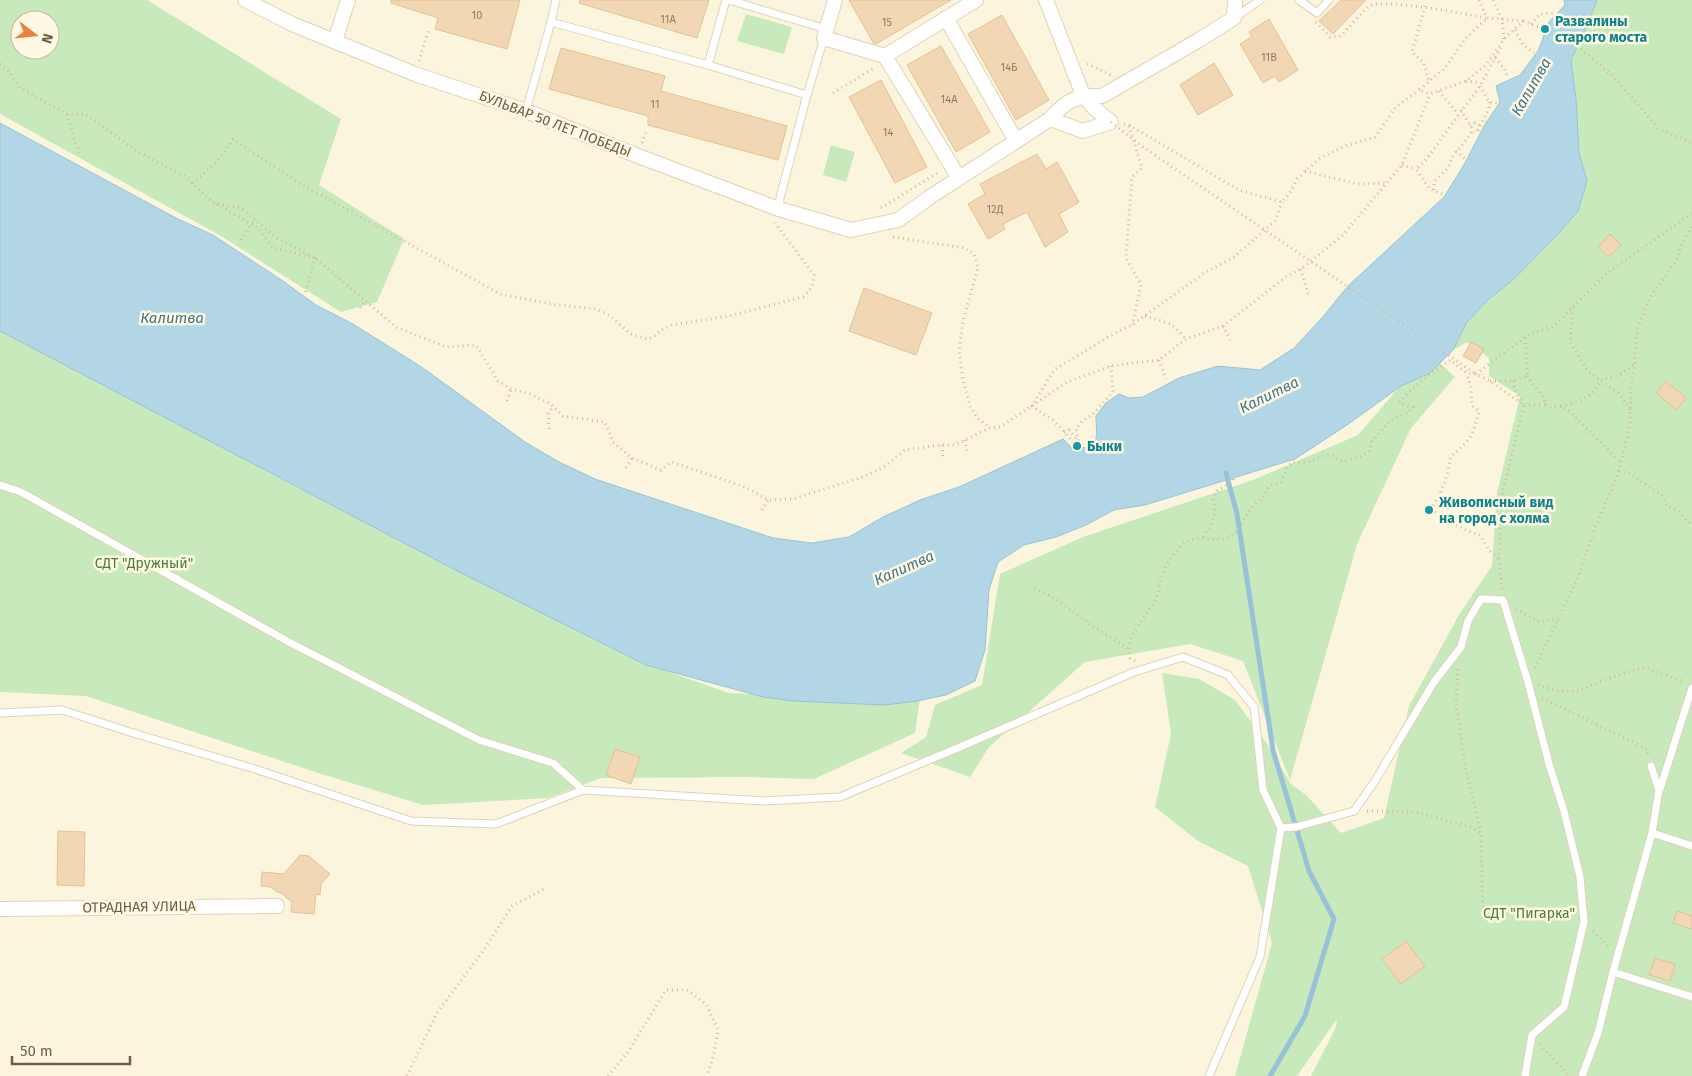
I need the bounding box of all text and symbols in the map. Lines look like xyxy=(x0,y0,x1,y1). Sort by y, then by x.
house number: 10 xyxy=(472,9,482,22)
north arrow xyxy=(10,10,60,60)
house number: 11А xyxy=(660,13,677,26)
place label: Развалины старого моста xyxy=(1555,13,1648,46)
house number: 15 xyxy=(882,16,893,29)
marker: Развалины старого моста xyxy=(1539,23,1551,35)
text: N xyxy=(38,32,56,45)
house number: 11В xyxy=(1261,51,1277,64)
water label: Калитва xyxy=(1507,55,1555,119)
house number: 14Б xyxy=(1001,61,1018,74)
street label: БУЛЬВАР 50 ЛЕТ ПОБЕДЫ xyxy=(476,87,634,161)
house number: 14А xyxy=(941,93,958,106)
house number: 11 xyxy=(650,98,660,111)
house number: 14 xyxy=(883,126,893,139)
house number: 12Д xyxy=(987,203,1004,216)
water label: Калитва xyxy=(140,309,204,327)
water label: Калитва xyxy=(1236,373,1302,417)
place label: Быки xyxy=(1087,438,1122,455)
marker: Быки xyxy=(1071,440,1083,452)
place label: Живописный вид на город с холма xyxy=(1438,494,1553,527)
marker: Живописный вид на город с холма xyxy=(1423,504,1435,516)
water label: Калитва xyxy=(871,547,937,589)
park label: СДТ "Дружный" xyxy=(95,555,193,572)
street label: ОТРАДНАЯ УЛИЦА xyxy=(82,898,196,916)
park label: СДТ "Пигарка" xyxy=(1483,905,1575,922)
scale bar xyxy=(12,1034,130,1066)
text: 50 m xyxy=(20,1042,53,1060)

